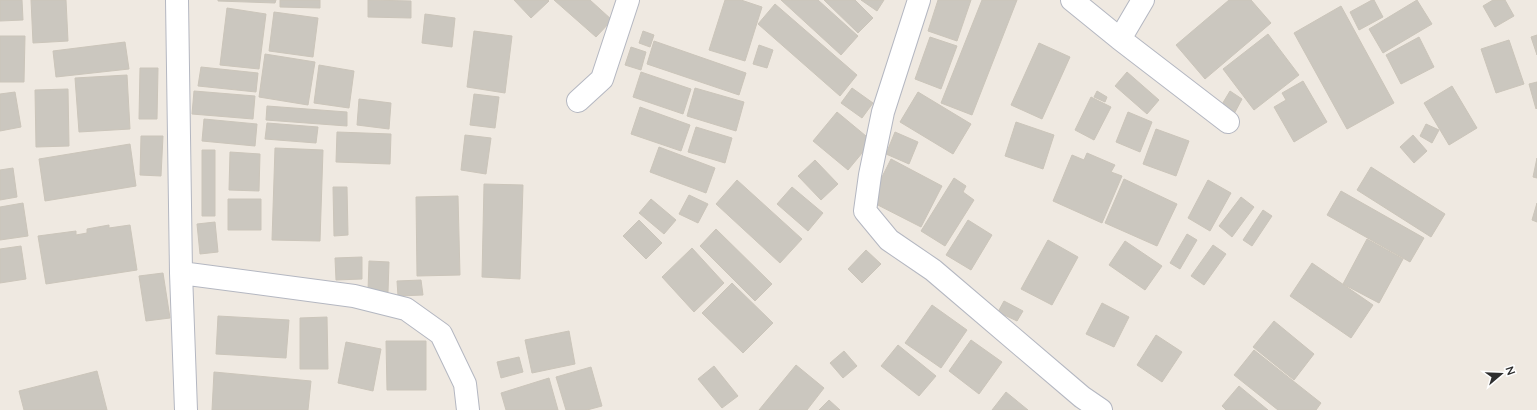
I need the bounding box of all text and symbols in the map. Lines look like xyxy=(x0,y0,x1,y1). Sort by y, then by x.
north arrow xyxy=(1481,354,1521,394)
text: N xyxy=(1503,364,1518,377)

